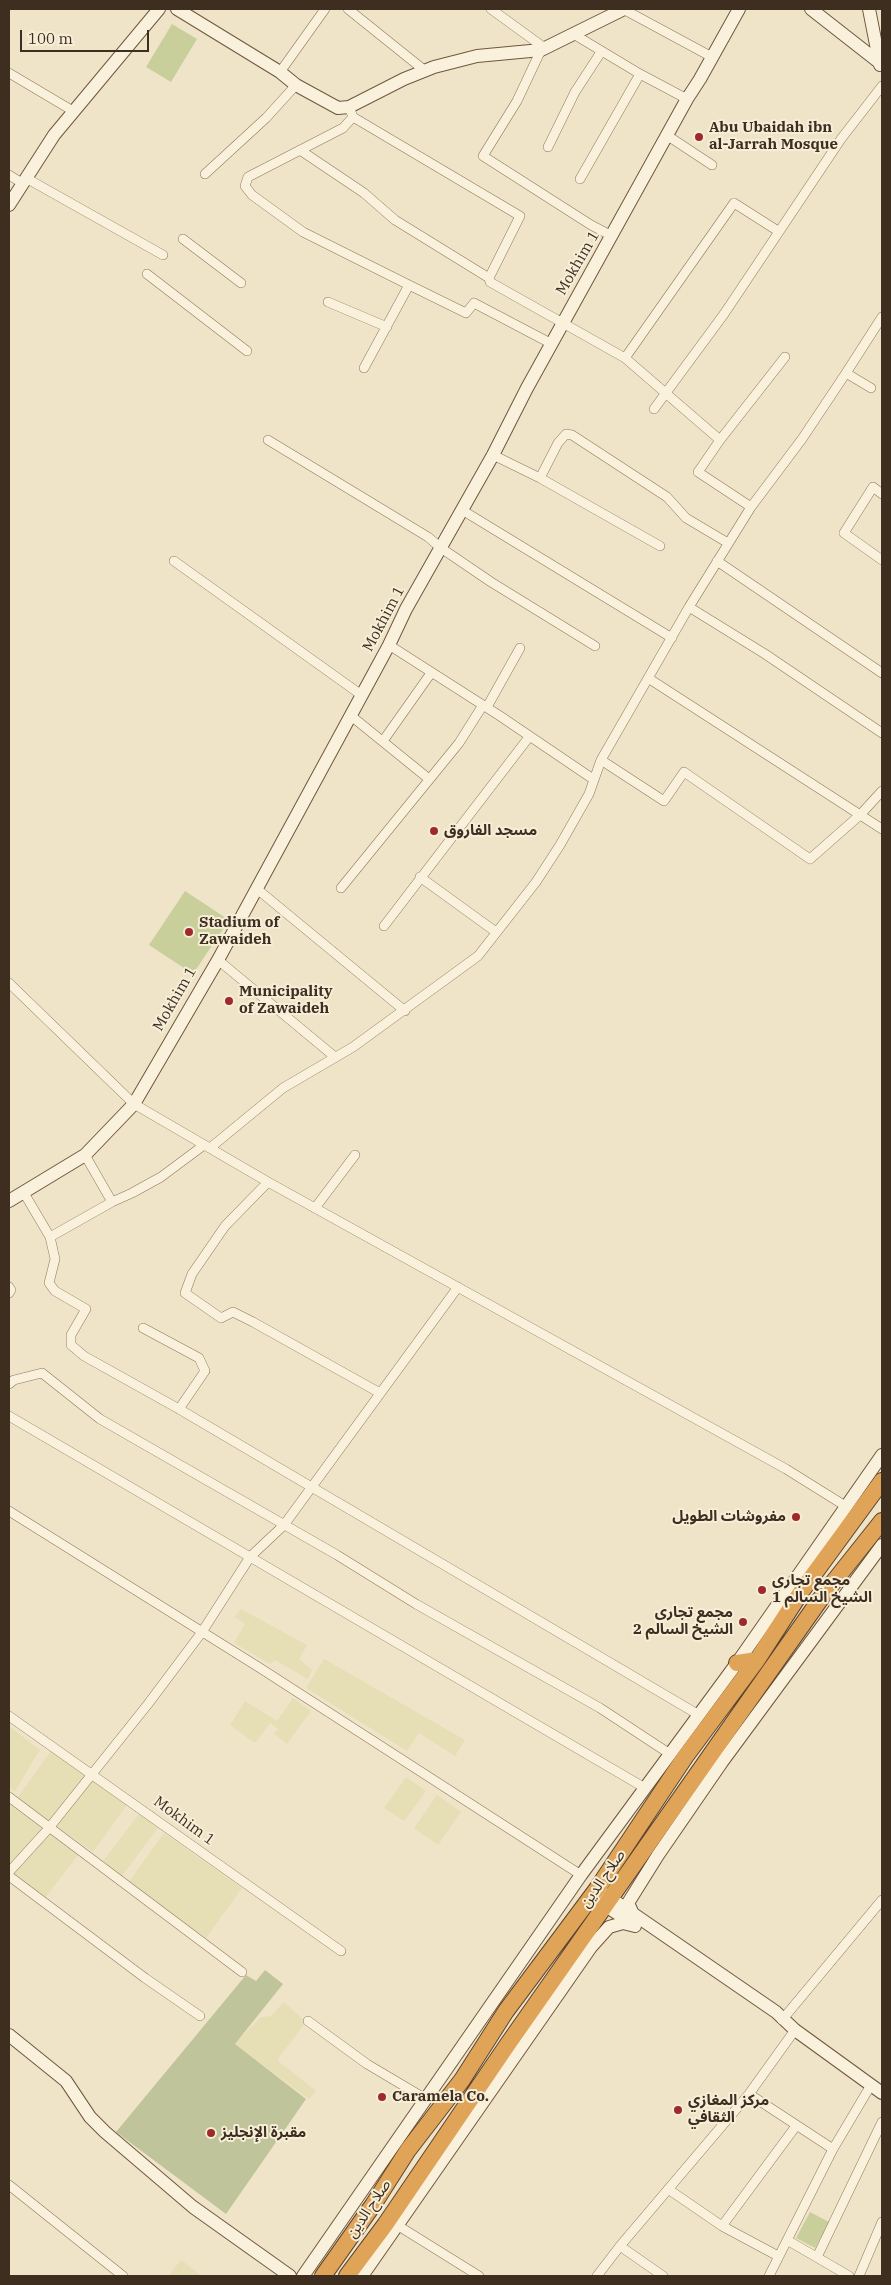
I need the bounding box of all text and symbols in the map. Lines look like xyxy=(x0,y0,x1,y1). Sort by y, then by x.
scale bar xyxy=(22,20,151,52)
text: 100 m xyxy=(28,29,73,48)
place label: Abu Ubaidah ibn al-Jarrah Mosque xyxy=(709,119,838,154)
marker: Abu Ubaidah ibn al-Jarrah Mosque xyxy=(693,131,705,143)
street label: Mokhim 1 xyxy=(552,228,604,298)
street label: Mokhim 1 xyxy=(359,583,409,655)
place label: مسجد الفاروق xyxy=(444,822,537,840)
marker: مسجد الفاروق xyxy=(428,825,440,837)
place label: Stadium of Zawaideh xyxy=(199,914,279,949)
marker: Stadium of Zawaideh xyxy=(183,926,195,938)
street label: Mokhim 1 xyxy=(149,964,201,1034)
place label: Municipality of Zawaideh xyxy=(239,983,333,1018)
marker: Municipality of Zawaideh xyxy=(223,995,235,1007)
place label: مفروشات الطويل xyxy=(672,1508,786,1526)
marker: مفروشات الطويل xyxy=(790,1511,802,1523)
place label: مجمع تجاري الشيخ السالم 1 xyxy=(772,1572,872,1607)
marker: مجمع تجاري الشيخ السالم 1 xyxy=(756,1584,768,1596)
place label: مجمع تجاري الشيخ السالم 2 xyxy=(633,1604,733,1639)
marker: مجمع تجاري الشيخ السالم 2 xyxy=(737,1616,749,1628)
street label: Mokhim 1 xyxy=(150,1793,218,1849)
street label: صلاح الدين xyxy=(577,1847,629,1911)
place label: Caramela Co. xyxy=(392,2088,489,2106)
marker: Caramela Co. xyxy=(376,2091,388,2103)
place label: مركز المغازي الثقافي xyxy=(688,2092,769,2127)
marker: مركز المغازي الثقافي xyxy=(672,2104,684,2116)
place label: مقبرة الإنجليز xyxy=(221,2124,306,2142)
marker: مقبرة الإنجليز xyxy=(205,2127,217,2139)
street label: صلاح الدين xyxy=(343,2176,395,2242)

